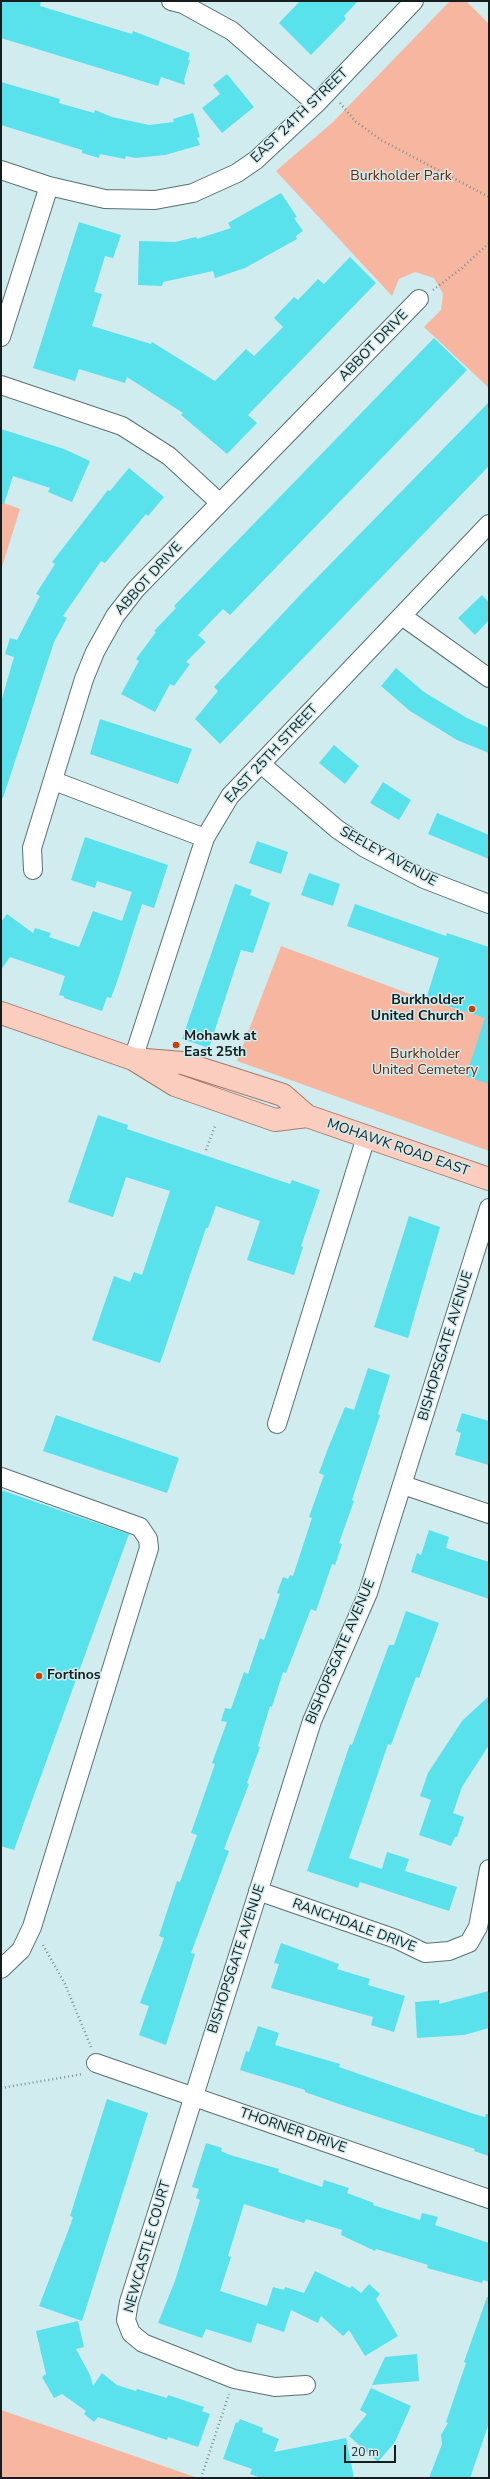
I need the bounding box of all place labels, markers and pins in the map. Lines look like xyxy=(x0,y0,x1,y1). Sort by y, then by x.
place label: Burkholder United Church xyxy=(371,993,464,1026)
marker: Burkholder United Church xyxy=(467,1004,477,1014)
place label: Mohawk at East 25th xyxy=(184,1029,256,1062)
marker: Mohawk at East 25th xyxy=(171,1040,181,1050)
place label: Fortinos xyxy=(47,1668,101,1684)
marker: Fortinos xyxy=(34,1671,44,1681)

